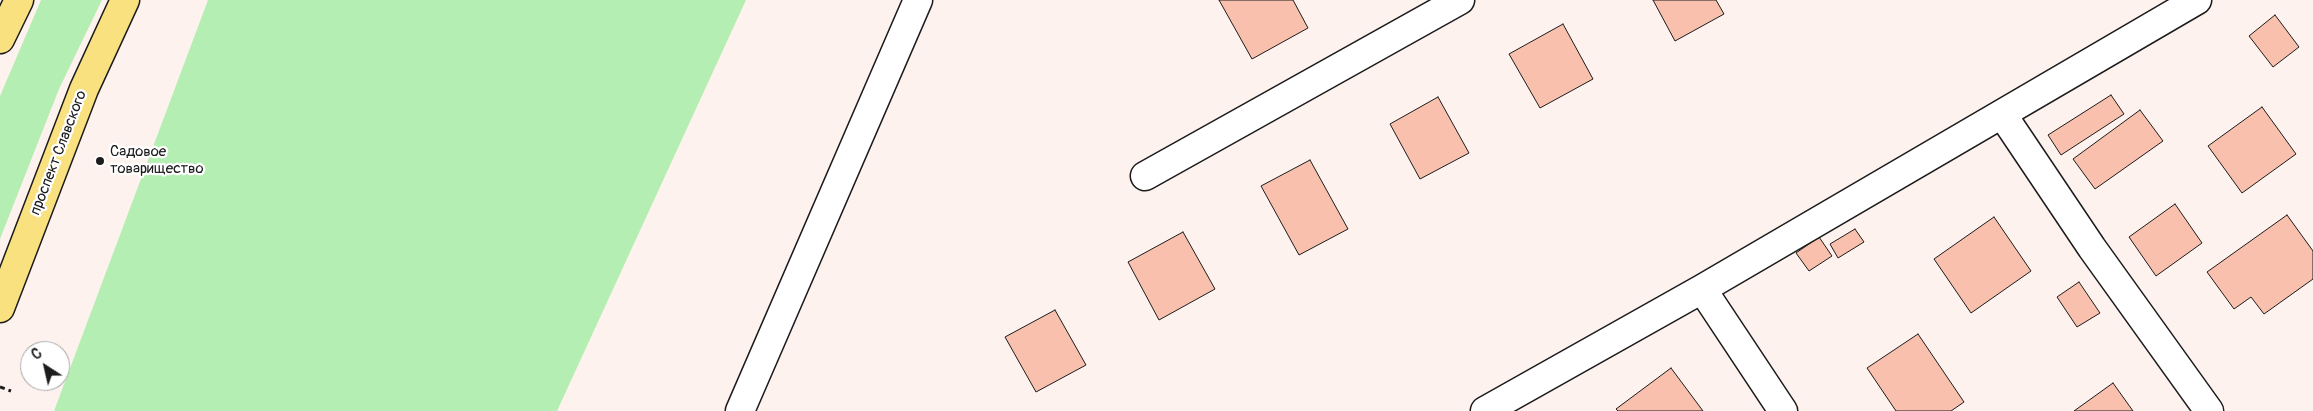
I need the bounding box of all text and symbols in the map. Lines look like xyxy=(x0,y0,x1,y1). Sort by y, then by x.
street label: проспект Славского xyxy=(27,88,91,218)
place label: Садовое товарищество xyxy=(110,143,203,178)
marker: Садовое товарищество xyxy=(94,155,106,167)
north arrow xyxy=(20,341,70,391)
text: С xyxy=(28,345,45,364)

